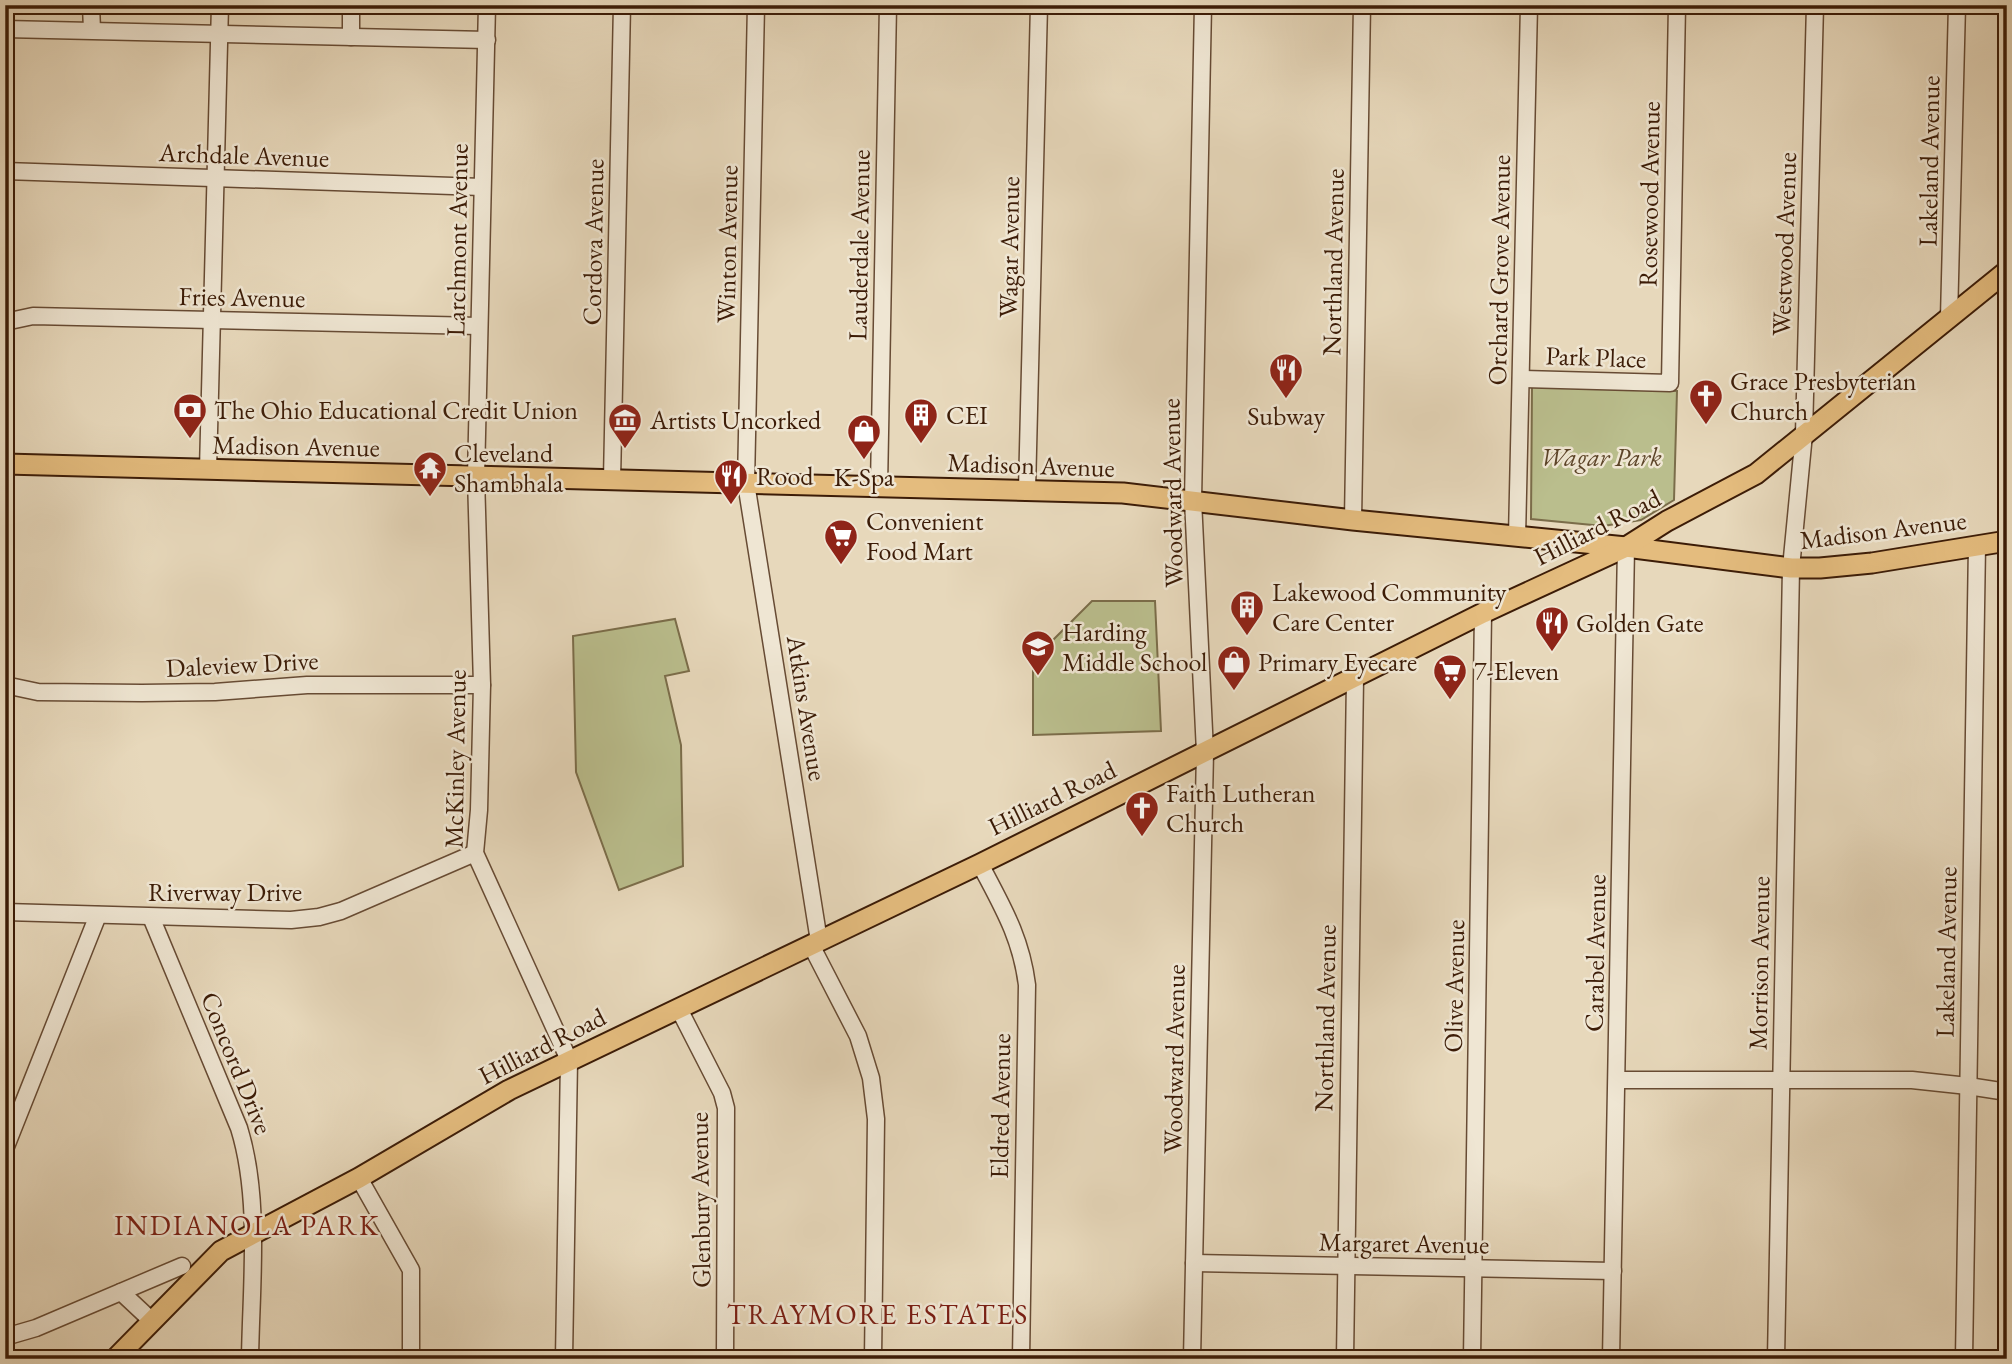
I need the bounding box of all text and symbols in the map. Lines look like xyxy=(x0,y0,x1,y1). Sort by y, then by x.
street label: Lakeland Avenue xyxy=(1911,75,1947,247)
street label: Rosewood Avenue xyxy=(1630,101,1668,287)
street label: Archdale Avenue xyxy=(157,135,330,175)
street label: Larchmont Avenue xyxy=(438,143,476,337)
street label: Lauderdale Avenue xyxy=(840,149,878,341)
street label: Westwood Avenue xyxy=(1764,152,1804,336)
street label: Orchard Grove Avenue xyxy=(1480,154,1518,386)
street label: Cordova Avenue xyxy=(575,158,611,326)
street label: Winton Avenue xyxy=(709,165,745,323)
street label: Northland Avenue xyxy=(1314,168,1352,356)
street label: Wagar Avenue xyxy=(991,176,1027,318)
street label: Fries Avenue xyxy=(178,279,306,315)
street label: Park Place xyxy=(1545,338,1647,376)
restaurant icon: Subway xyxy=(1267,351,1305,400)
place label: Grace Presbyterian Church xyxy=(1730,364,1917,428)
church icon: Grace Presbyterian Church xyxy=(1687,377,1725,426)
bank icon: The Ohio Educational Credit Union xyxy=(171,391,209,440)
place label: The Ohio Educational Credit Union xyxy=(214,393,578,427)
building icon: CEI xyxy=(902,396,940,445)
place label: CEI xyxy=(946,398,988,432)
street label: Woodward Avenue xyxy=(1153,398,1191,588)
place label: Subway xyxy=(1247,399,1325,433)
museum icon: Artists Uncorked xyxy=(606,401,644,450)
place label: Artists Uncorked xyxy=(649,403,822,437)
shop icon: K-Spa xyxy=(845,412,883,461)
street label: Madison Avenue xyxy=(212,428,380,464)
place label: Cleveland Shambhala xyxy=(454,436,564,500)
park label: Wagar Park xyxy=(1540,440,1662,474)
street label: Madison Avenue xyxy=(947,445,1115,485)
temple icon: Cleveland Shambhala xyxy=(411,449,449,498)
restaurant icon: Rood xyxy=(712,457,750,506)
place label: Rood xyxy=(756,459,814,493)
place label: K-Spa xyxy=(834,460,895,494)
street label: Hilliard Road xyxy=(1528,480,1667,574)
street label: Madison Avenue xyxy=(1798,503,1968,557)
place label: Convenient Food Mart xyxy=(866,504,983,568)
supermarket icon: Convenient Food Mart xyxy=(822,517,860,566)
place label: Lakewood Community Care Center xyxy=(1272,575,1507,639)
building icon: Lakewood Community Care Center xyxy=(1228,588,1266,637)
restaurant icon: Golden Gate xyxy=(1533,604,1571,653)
place label: Golden Gate xyxy=(1576,606,1704,640)
place label: Harding Middle School xyxy=(1062,615,1207,679)
school or university icon: Harding Middle School xyxy=(1019,628,1057,677)
street label: Atkins Avenue xyxy=(779,632,835,783)
street label: Daleview Drive xyxy=(165,643,319,685)
shop icon: Primary Eyecare xyxy=(1215,643,1253,692)
place label: Primary Eyecare xyxy=(1258,645,1417,679)
supermarket icon: 7-Eleven xyxy=(1431,652,1469,701)
place label: 7-Eleven xyxy=(1474,654,1560,688)
street label: McKinley Avenue xyxy=(436,669,474,849)
street label: Hilliard Road xyxy=(982,752,1122,844)
place label: Faith Lutheran Church xyxy=(1166,776,1316,840)
church icon: Faith Lutheran Church xyxy=(1123,789,1161,838)
street label: Lakeland Avenue xyxy=(1928,866,1964,1038)
street label: Carabel Avenue xyxy=(1577,874,1613,1032)
street label: Riverway Drive xyxy=(148,875,302,909)
street label: Morrison Avenue xyxy=(1740,876,1778,1050)
street label: Olive Avenue xyxy=(1436,919,1472,1053)
street label: Northland Avenue xyxy=(1306,924,1344,1112)
street label: Woodward Avenue xyxy=(1155,964,1193,1154)
street label: Concord Drive xyxy=(193,987,281,1139)
street label: Hilliard Road xyxy=(473,999,612,1093)
street label: Eldred Avenue xyxy=(982,1033,1018,1179)
street label: Glenbury Avenue xyxy=(681,1112,719,1288)
district label: INDIANOLA PARK xyxy=(114,1207,380,1243)
street label: Margaret Avenue xyxy=(1318,1225,1490,1261)
district label: TRAYMORE ESTATES xyxy=(727,1296,1029,1332)

